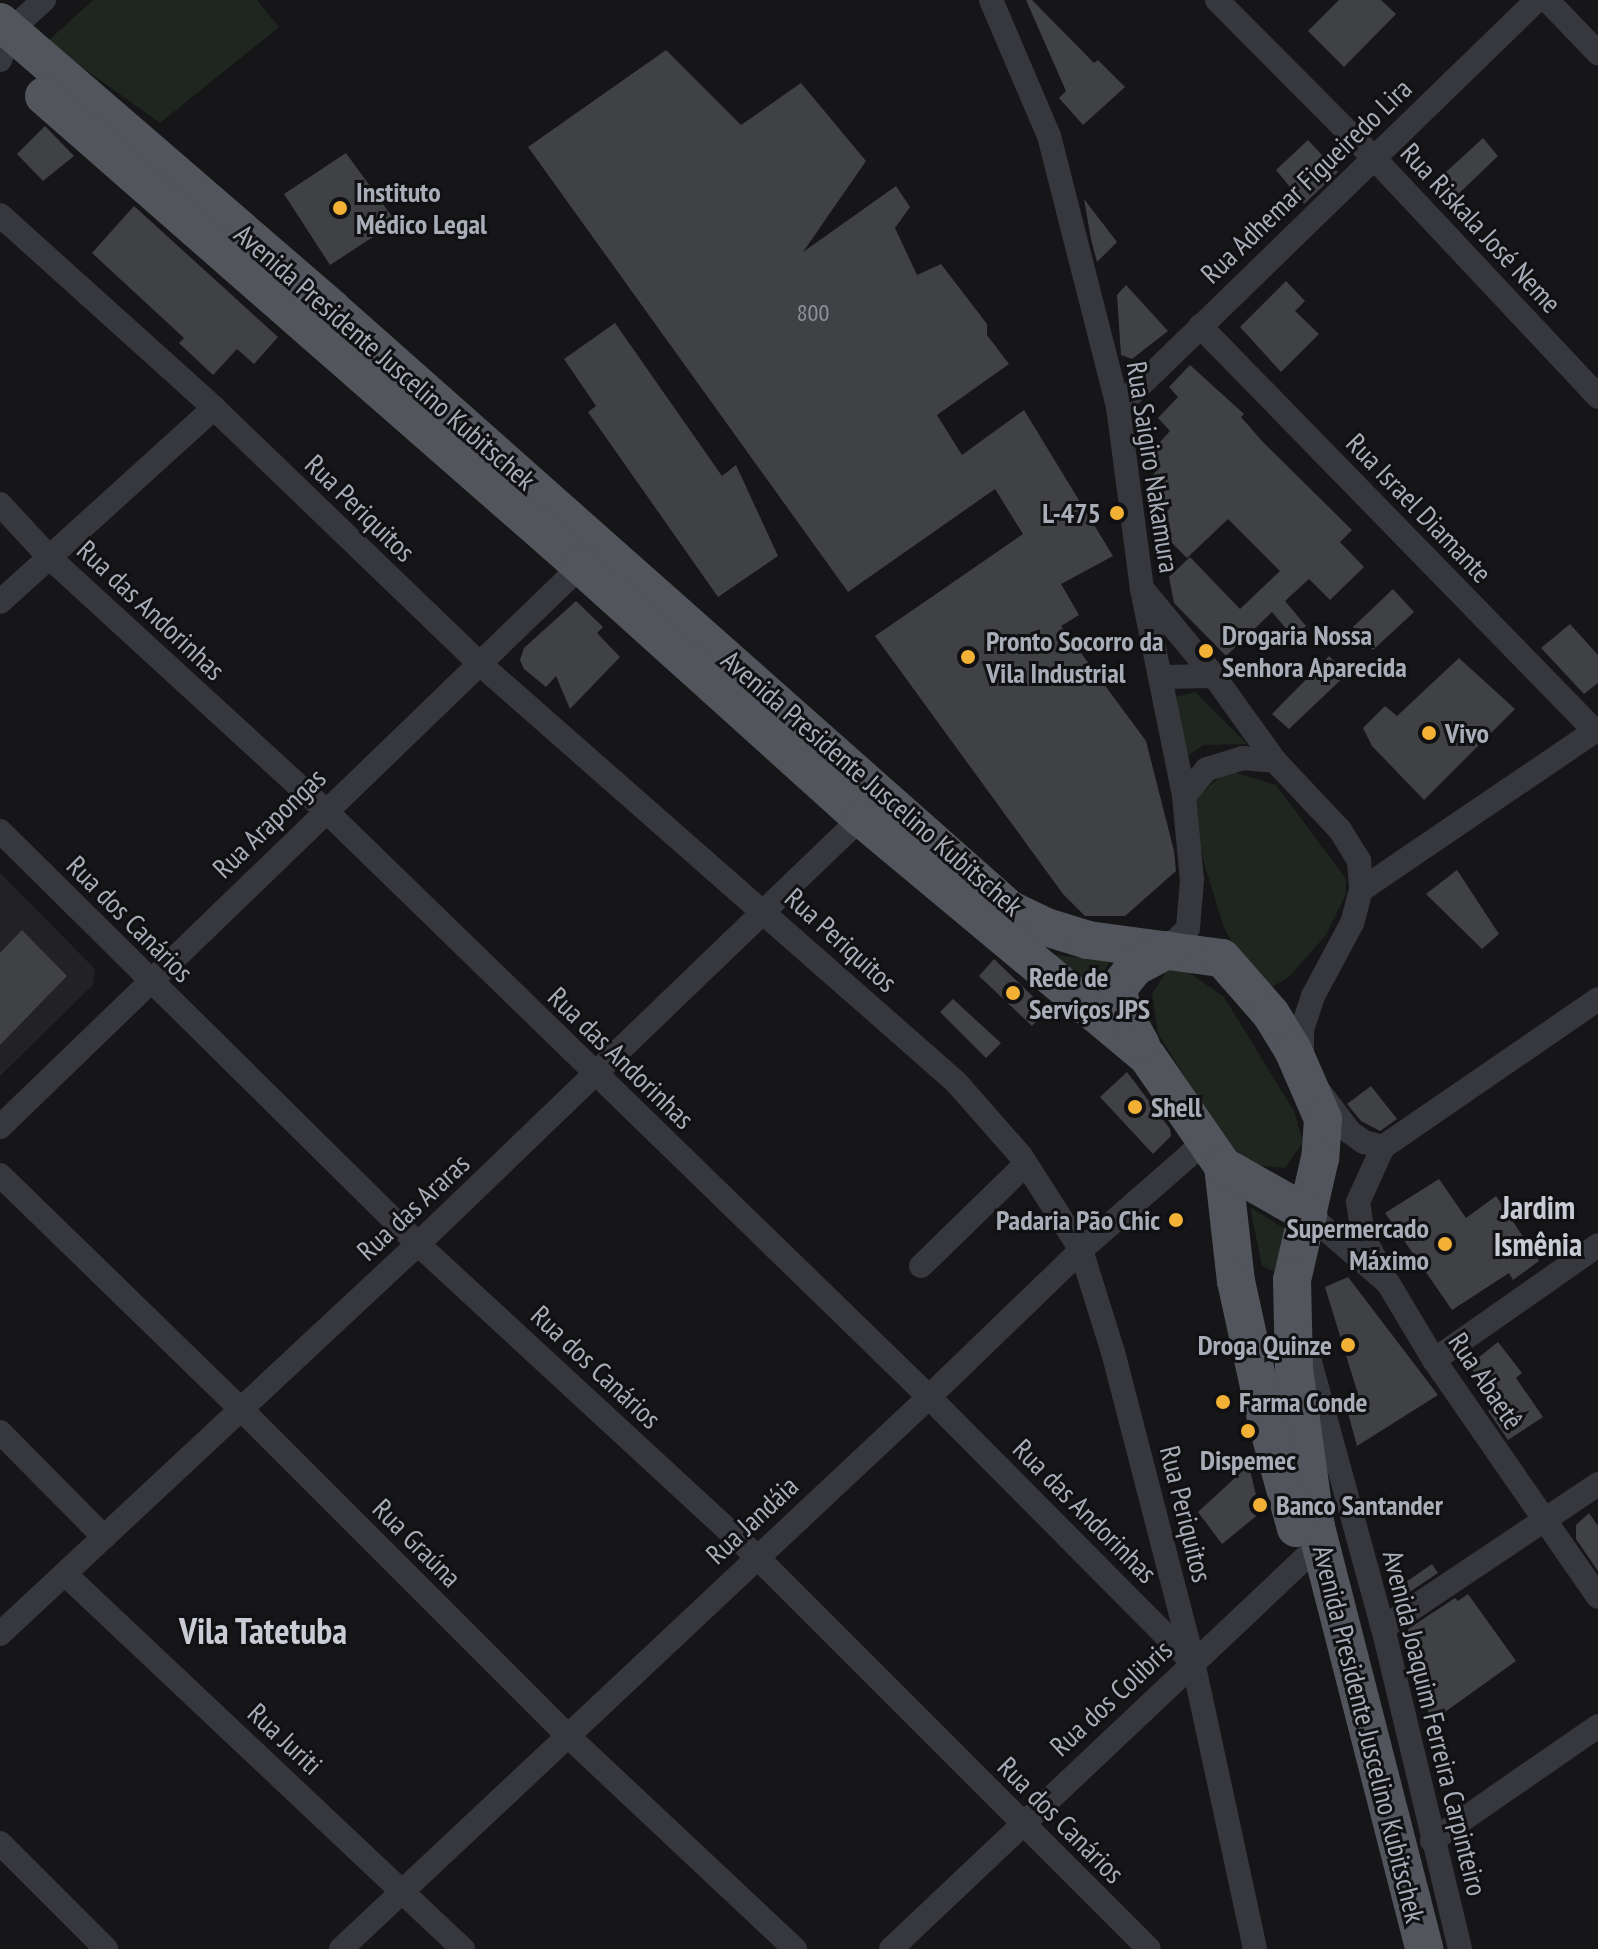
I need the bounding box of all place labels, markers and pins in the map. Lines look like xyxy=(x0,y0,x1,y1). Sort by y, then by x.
place label: Instituto Médico Legal xyxy=(356,175,487,241)
marker: Instituto Médico Legal xyxy=(331,199,349,217)
place label: L-475 xyxy=(1042,496,1101,530)
marker: L-475 xyxy=(1108,504,1126,522)
place label: Drogaria Nossa Senhora Aparecida xyxy=(1222,618,1408,684)
place label: Pronto Socorro da Vila Industrial xyxy=(986,624,1164,690)
marker: Drogaria Nossa Senhora Aparecida xyxy=(1197,642,1215,660)
marker: Pronto Socorro da Vila Industrial xyxy=(957,646,979,668)
place label: Vivo xyxy=(1445,716,1489,750)
marker: Vivo xyxy=(1420,724,1438,742)
place label: Rede de Serviços JPS xyxy=(1029,960,1150,1026)
marker: Rede de Serviços JPS xyxy=(1004,984,1022,1002)
place label: Shell xyxy=(1151,1090,1201,1124)
marker: Shell xyxy=(1126,1098,1144,1116)
place label: Padaria Pão Chic xyxy=(996,1203,1160,1237)
marker: Padaria Pão Chic xyxy=(1167,1211,1185,1229)
place label: Supermercado Máximo xyxy=(1286,1211,1429,1277)
marker: Supermercado Máximo xyxy=(1436,1235,1454,1253)
place label: Droga Quinze xyxy=(1197,1328,1332,1362)
marker: Droga Quinze xyxy=(1339,1336,1357,1354)
place label: Farma Conde xyxy=(1239,1385,1368,1419)
marker: Farma Conde xyxy=(1214,1393,1232,1411)
marker: Dispemec xyxy=(1239,1422,1257,1440)
place label: Dispemec xyxy=(1200,1443,1296,1477)
place label: Banco Santander xyxy=(1276,1488,1443,1522)
marker: Banco Santander xyxy=(1251,1496,1269,1514)

